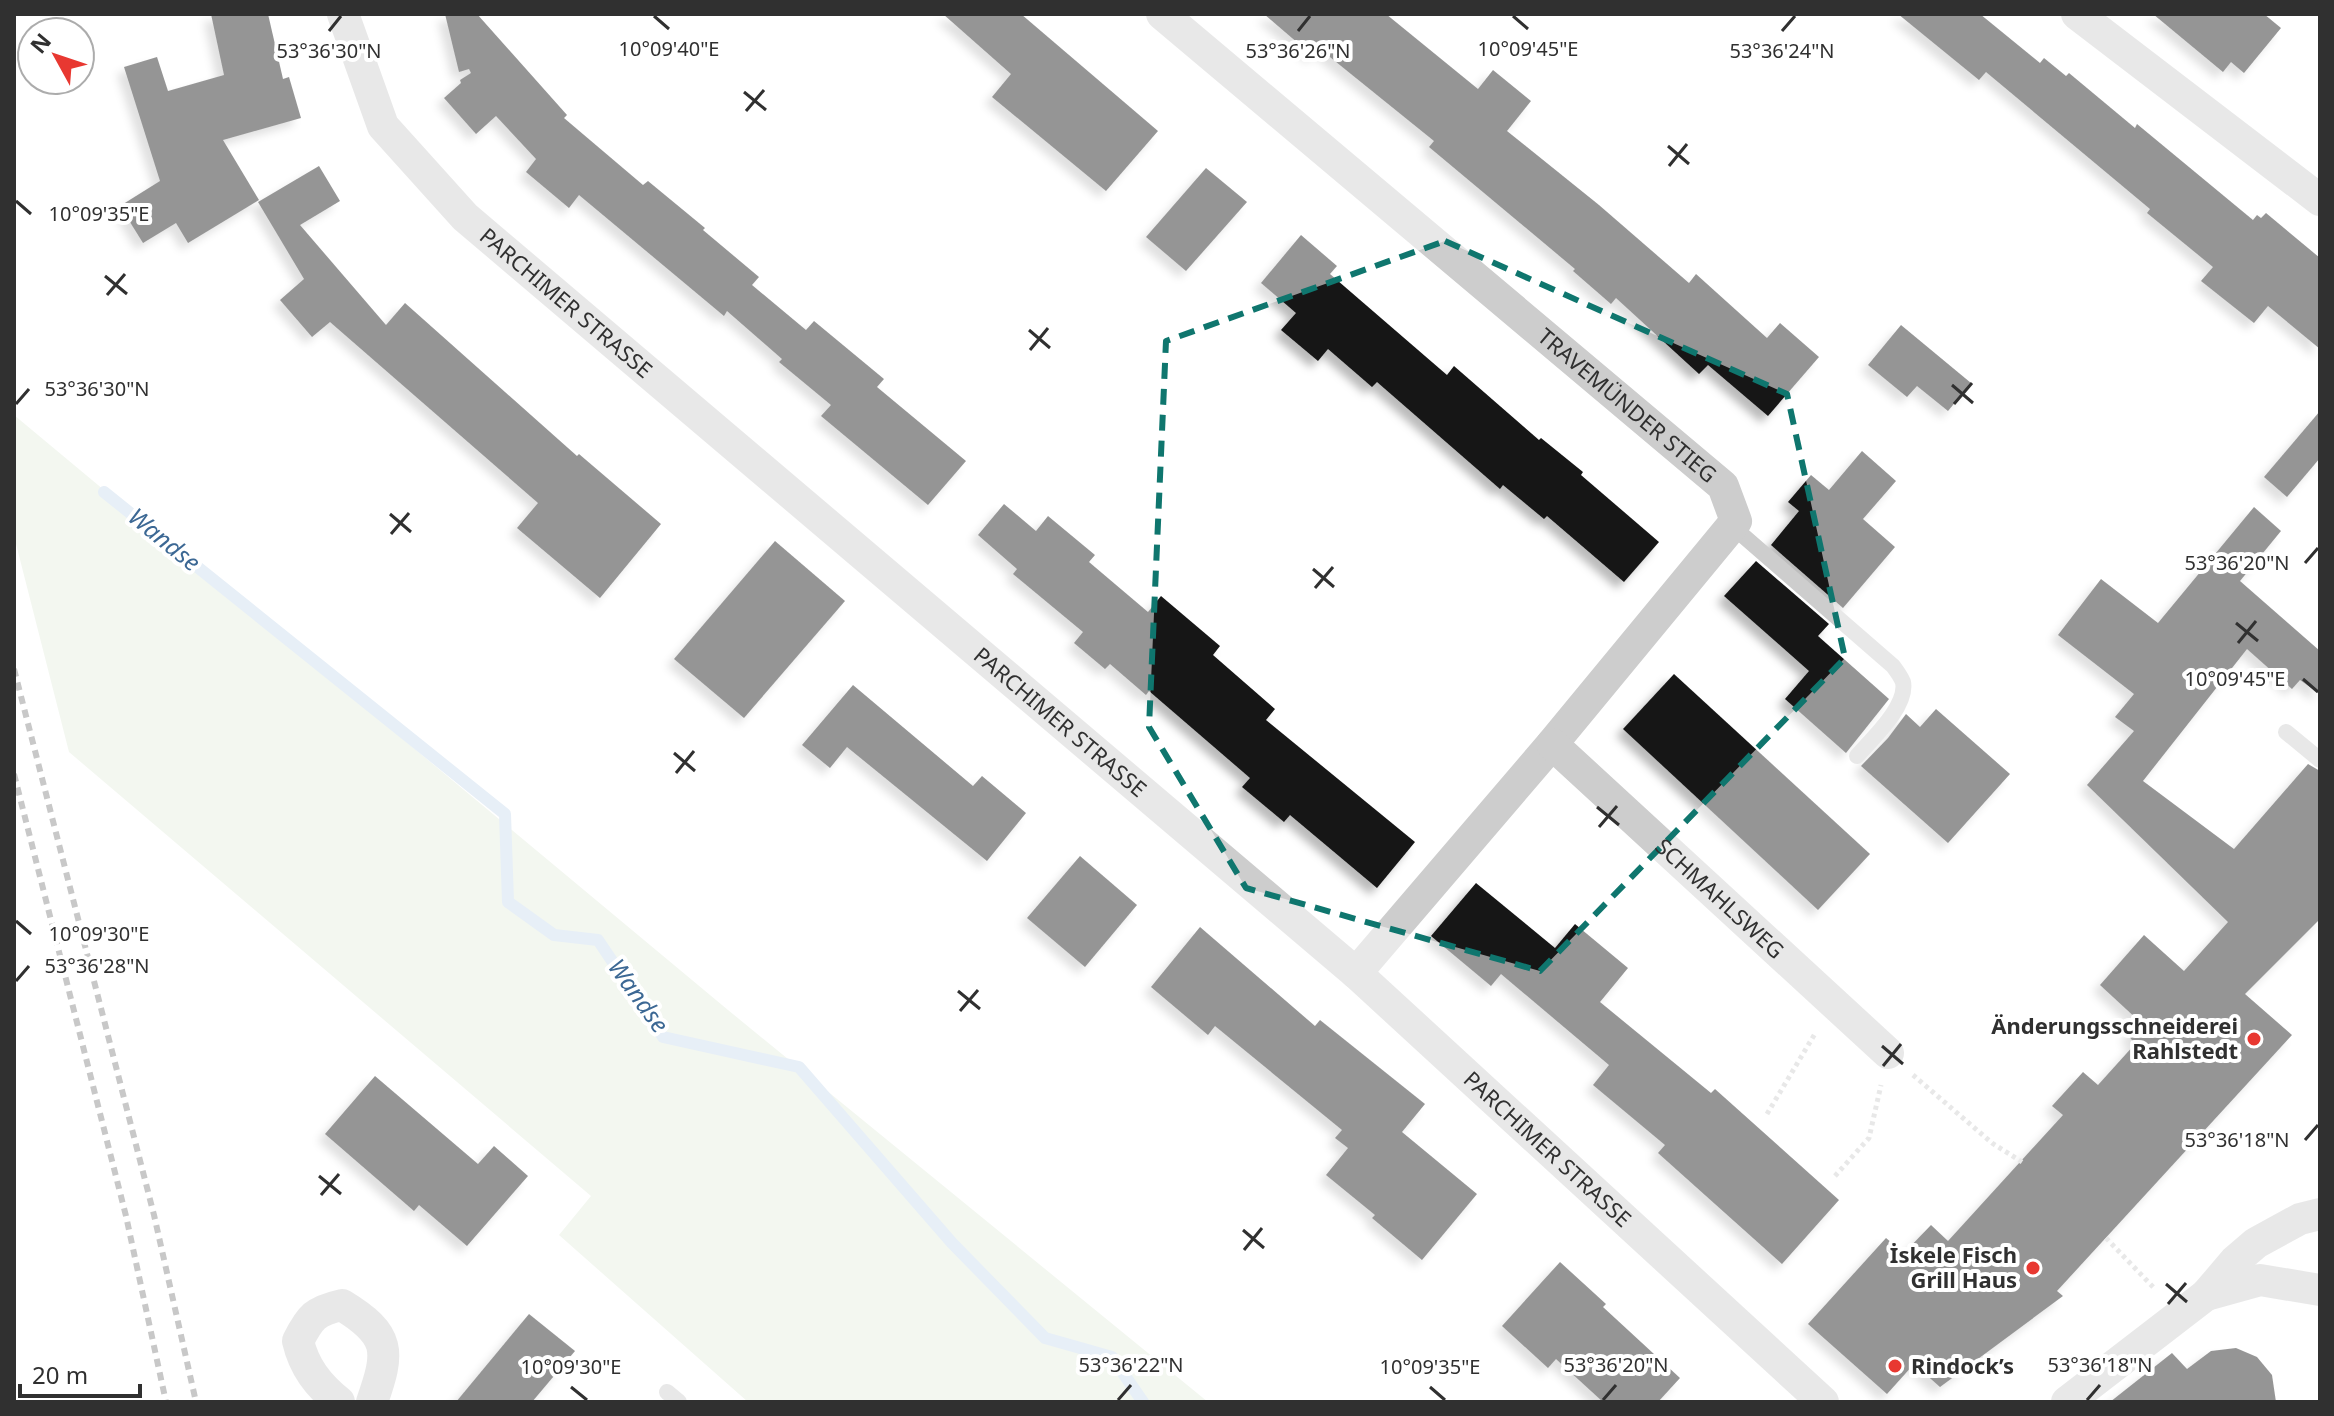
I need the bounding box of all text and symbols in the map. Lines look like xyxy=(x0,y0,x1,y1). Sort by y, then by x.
north arrow xyxy=(16,16,96,96)
text: N xyxy=(23,26,57,59)
text: 10°09'40"E xyxy=(619,35,719,62)
text: 10°09'45"E xyxy=(1478,35,1578,62)
text: 53°36'30"N xyxy=(276,37,382,64)
text: 53°36'26"N xyxy=(1245,37,1351,64)
text: 53°36'24"N xyxy=(1729,37,1835,64)
text: 10°09'35"E xyxy=(49,200,149,227)
street label: PARCHIMER STRASSE xyxy=(474,220,659,384)
street label: TRAVEMÜNDER STIEG xyxy=(1532,321,1724,489)
text: 53°36'30"N xyxy=(44,375,150,402)
water label: Wandse xyxy=(122,500,208,578)
text: 53°36'20"N xyxy=(2184,549,2290,576)
street label: PARCHIMER STRASSE xyxy=(968,639,1154,803)
text: 10°09'45"E xyxy=(2185,665,2285,692)
street label: SCHMAHLSWEG xyxy=(1650,831,1791,964)
text: 10°09'30"E xyxy=(49,920,149,947)
text: 53°36'28"N xyxy=(44,952,150,979)
water label: Wandse xyxy=(601,952,677,1039)
place label: Änderungsschneiderei Rahlstedt xyxy=(1991,1010,2238,1065)
marker: Änderungsschneiderei Rahlstedt xyxy=(2245,1030,2263,1048)
street label: PARCHIMER STRASSE xyxy=(1458,1064,1639,1233)
text: 53°36'18"N xyxy=(2184,1126,2290,1153)
place label: İskele Fisch Grill Haus xyxy=(1890,1239,2017,1294)
marker: İskele Fisch Grill Haus xyxy=(2024,1259,2042,1277)
scale bar xyxy=(20,1348,140,1398)
place label: Rindock’s xyxy=(1911,1350,2014,1380)
text: 53°36'22"N xyxy=(1078,1351,1184,1378)
text: 53°36'20"N xyxy=(1563,1351,1669,1378)
text: 53°36'18"N xyxy=(2047,1351,2153,1378)
text: 10°09'30"E xyxy=(521,1353,621,1380)
text: 10°09'35"E xyxy=(1380,1353,1480,1380)
marker: Rindock’s xyxy=(1886,1357,1904,1375)
text: 20 m xyxy=(32,1358,88,1391)

